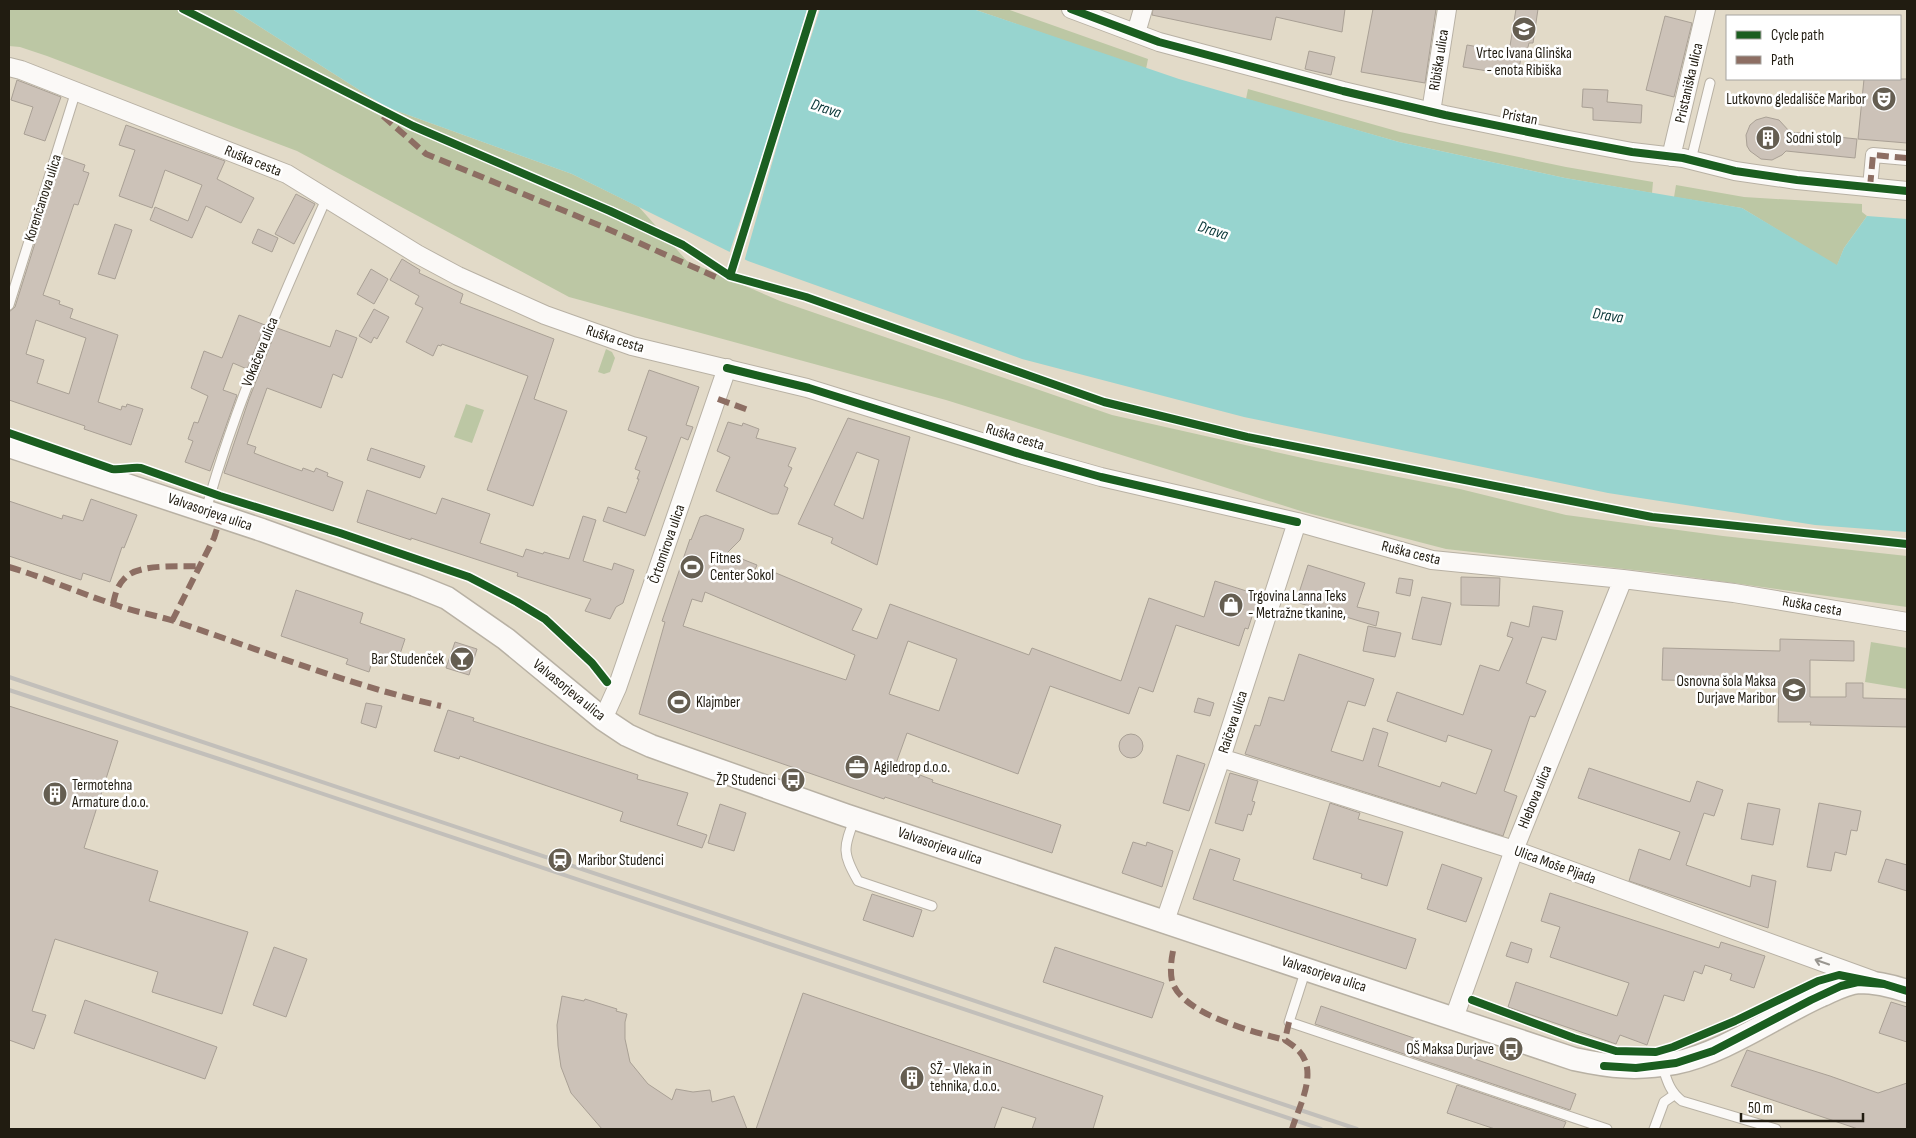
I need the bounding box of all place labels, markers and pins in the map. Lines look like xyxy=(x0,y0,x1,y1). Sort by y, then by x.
school or university icon: Vrtec Ivana Glinška - enota Ribiška xyxy=(1511,16,1537,42)
place label: Vrtec Ivana Glinška - enota Ribiška xyxy=(1476,44,1572,80)
theatre icon: Lutkovno gledališče Maribor xyxy=(1871,86,1897,112)
place label: Lutkovno gledališče Maribor xyxy=(1726,90,1867,109)
building icon: Sodni stolp xyxy=(1755,125,1781,151)
place label: Sodni stolp xyxy=(1786,129,1842,148)
place label: Fitnes Center Sokol xyxy=(710,549,774,585)
sports icon: Fitnes Center Sokol xyxy=(679,554,705,580)
place label: Trgovina Lanna Teks - Metražne tkanine, xyxy=(1248,587,1346,623)
shop icon: Trgovina Lanna Teks - Metražne tkanine, xyxy=(1218,592,1244,618)
bar icon: Bar Studenček xyxy=(449,646,475,672)
place label: Bar Studenček xyxy=(371,650,444,669)
place label: Osnovna šola Maksa Durjave Maribor xyxy=(1676,672,1777,708)
school or university icon: Osnovna šola Maksa Durjave Maribor xyxy=(1781,677,1807,703)
sports icon: Klajmber xyxy=(666,689,692,715)
place label: Klajmber xyxy=(696,693,741,712)
office icon: Agiledrop d.o.o. xyxy=(844,754,870,780)
place label: Agiledrop d.o.o. xyxy=(873,758,950,777)
bus stop icon: ŽP Studenci xyxy=(780,767,806,793)
place label: ŽP Studenci xyxy=(716,771,776,790)
place label: Termotehna Armature d.o.o. xyxy=(71,776,149,812)
building icon: Termotehna Armature d.o.o. xyxy=(42,781,68,807)
station icon: Maribor Studenci xyxy=(547,847,573,873)
place label: Maribor Studenci xyxy=(578,851,664,870)
bus stop icon: OŠ Maksa Durjave xyxy=(1498,1036,1524,1062)
place label: OŠ Maksa Durjave xyxy=(1406,1040,1494,1059)
place label: SŽ - Vleka in tehnika, d.o.o. xyxy=(930,1060,1000,1096)
building icon: SŽ - Vleka in tehnika, d.o.o. xyxy=(899,1065,925,1091)

